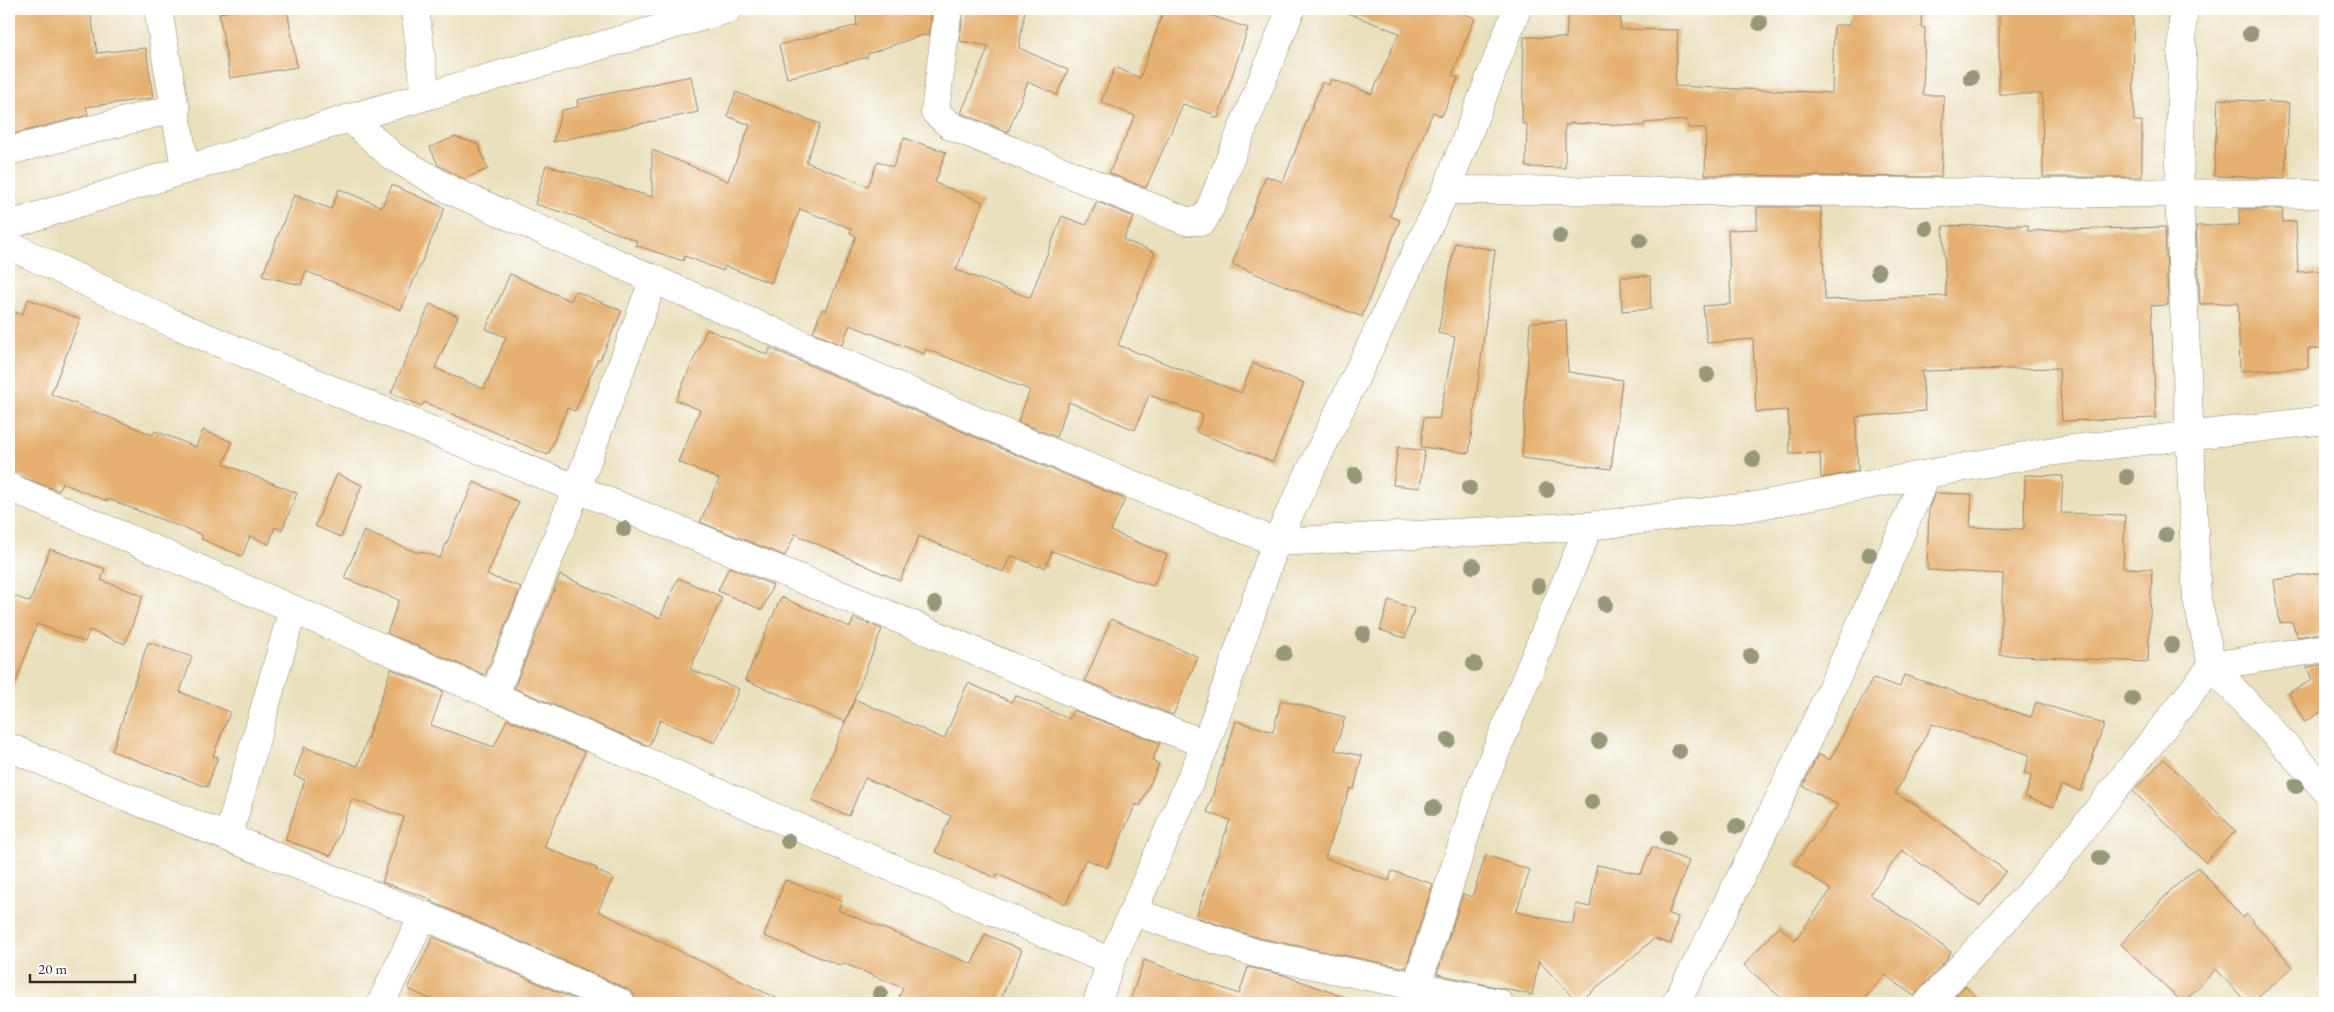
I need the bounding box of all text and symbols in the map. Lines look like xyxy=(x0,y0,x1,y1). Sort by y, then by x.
scale bar xyxy=(30,952,135,984)
text: 20 m xyxy=(38,959,67,978)

